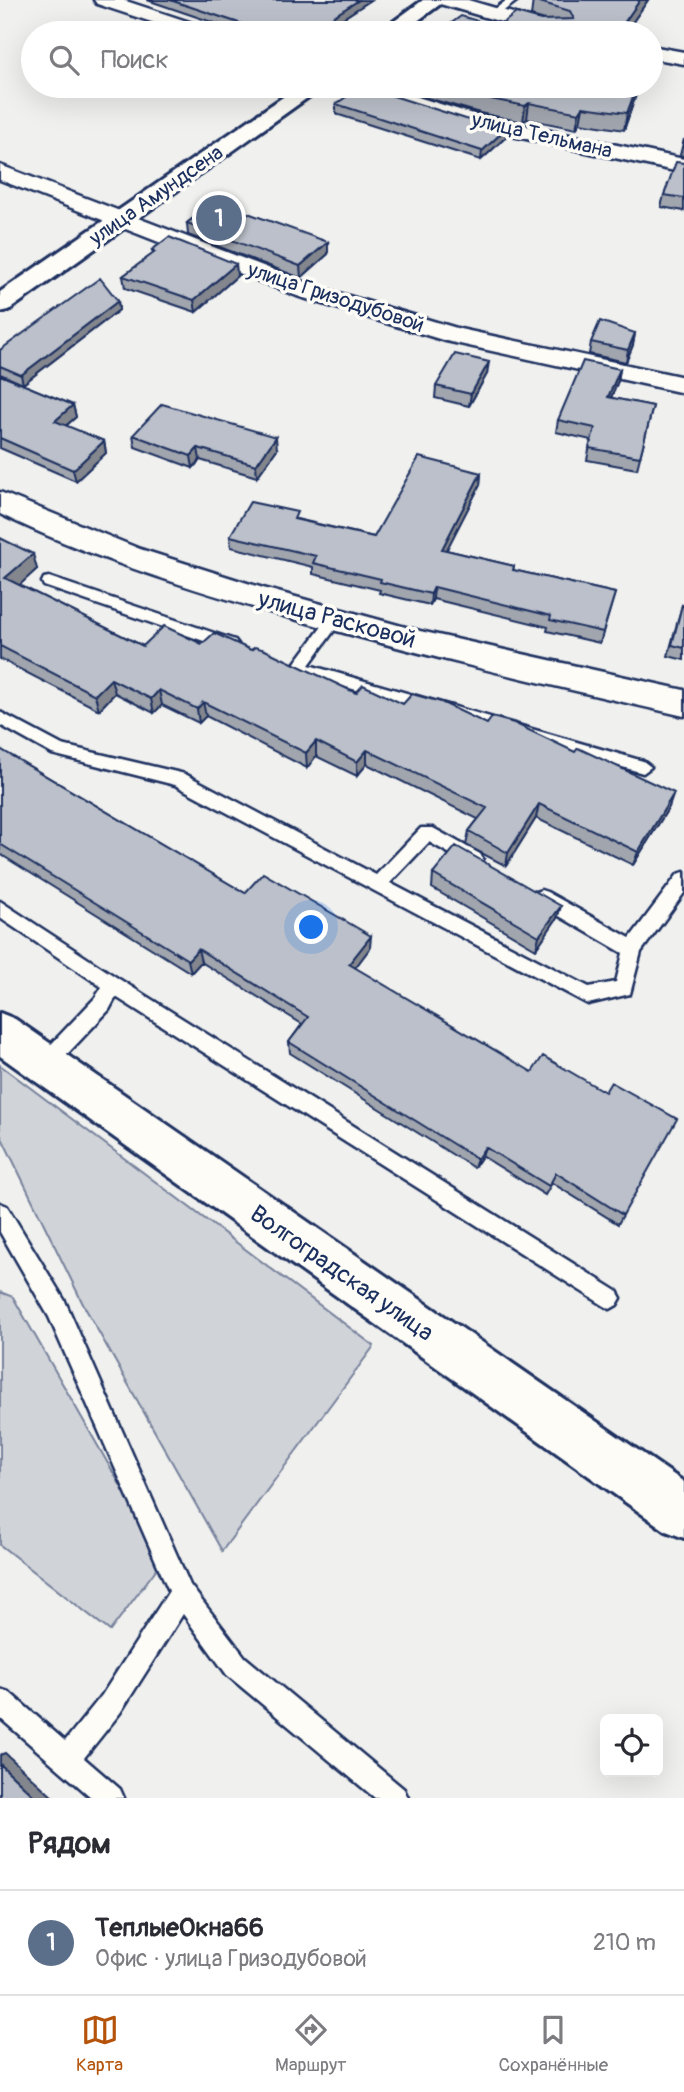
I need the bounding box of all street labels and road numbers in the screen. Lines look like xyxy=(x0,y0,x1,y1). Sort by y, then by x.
street label: улица Тельмана xyxy=(468,106,615,165)
street label: улица Амундсена xyxy=(83,139,229,252)
street label: улица Гризодубовой xyxy=(243,256,428,339)
street label: улица Расковой xyxy=(254,584,419,654)
street label: Волгоградская улица xyxy=(244,1199,439,1348)

